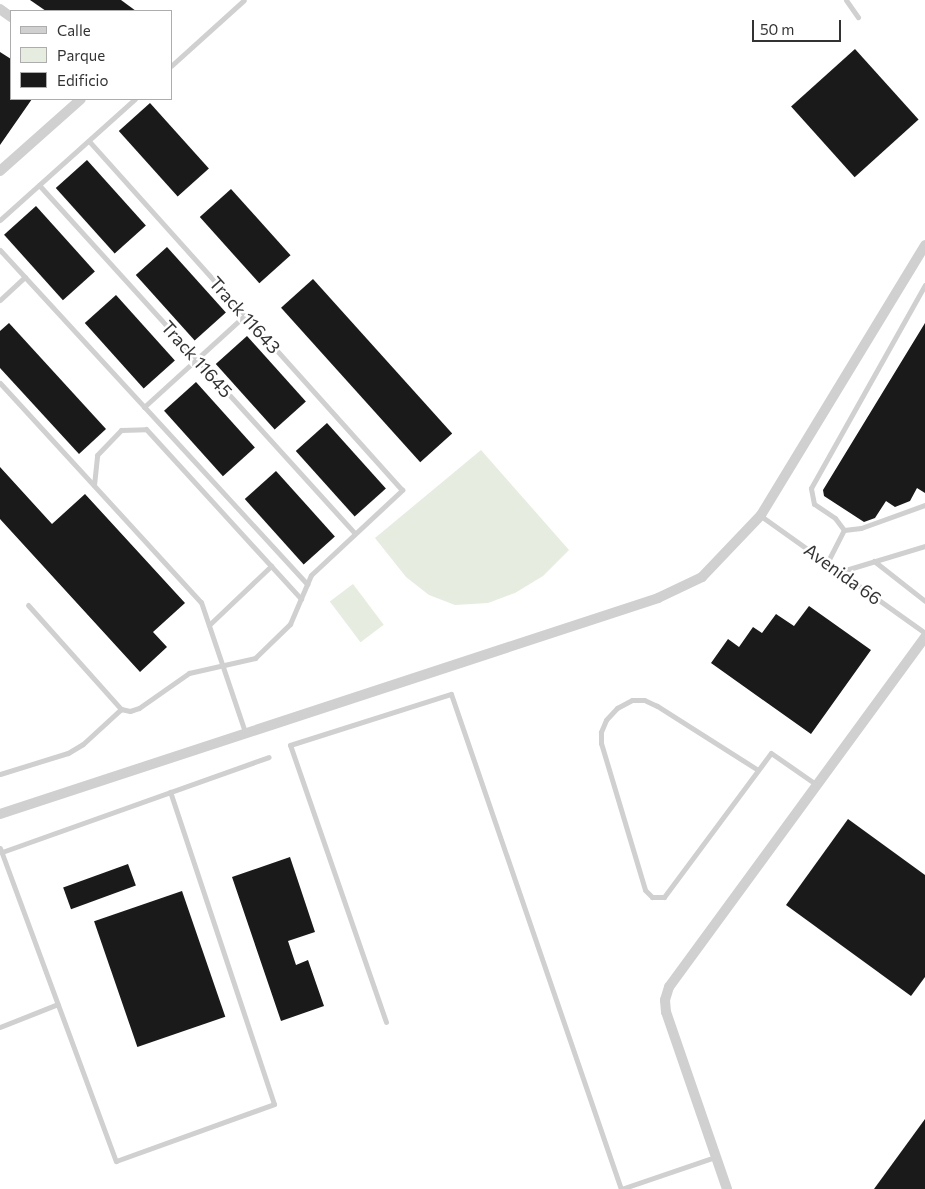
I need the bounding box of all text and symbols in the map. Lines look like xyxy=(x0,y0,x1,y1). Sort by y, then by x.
legend xyxy=(10,10,172,100)
scale bar xyxy=(755,10,844,42)
text: 50 m xyxy=(760,20,794,38)
text: Calle xyxy=(57,21,91,39)
text: Parque xyxy=(57,46,105,64)
text: Edificio xyxy=(57,71,108,89)
street label: Track 11643 xyxy=(205,272,285,358)
street label: Track 11645 xyxy=(157,316,237,402)
street label: Avenida 66 xyxy=(800,539,886,609)

